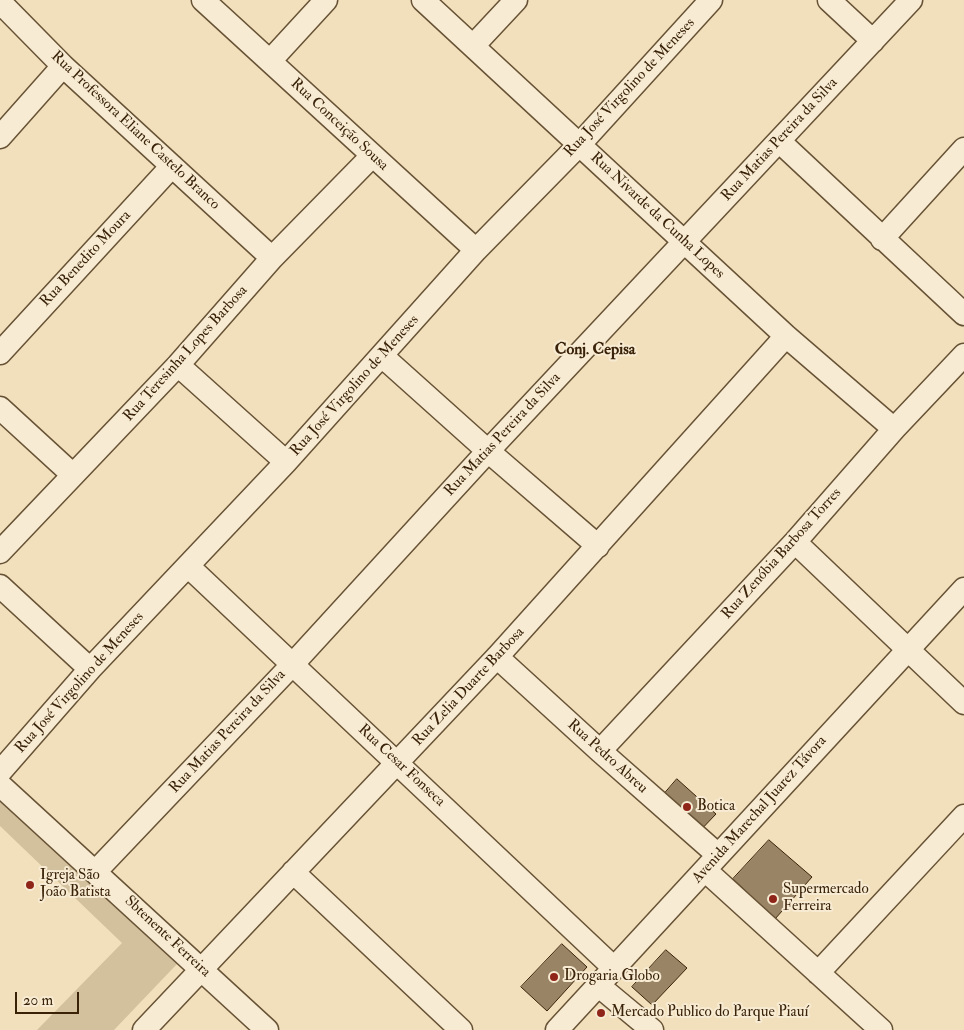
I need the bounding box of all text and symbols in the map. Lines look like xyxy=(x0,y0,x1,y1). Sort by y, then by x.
street label: Rua José Virgolino de Meneses xyxy=(561,15,699,161)
street label: Rua Professora Eliane Castelo Branco xyxy=(47,48,223,214)
street label: Rua Conceição Sousa xyxy=(286,75,392,175)
street label: Rua Matias Pereira da Silva xyxy=(718,75,842,205)
street label: Rua Nivarde da Cunha Lopes xyxy=(586,149,728,283)
street label: Rua Benedito Moura xyxy=(37,207,135,311)
street label: Rua Teresinha Lopes Barbosa xyxy=(120,282,252,426)
street label: Rua José Virgolino de Meneses xyxy=(287,312,423,460)
district label: Conj. Cepisa xyxy=(555,341,635,361)
street label: Rua Matias Pereira da Silva xyxy=(441,370,565,500)
street label: Rua Zenóbia Barbosa Torres xyxy=(718,485,846,623)
street label: Rua José Virgolino de Meneses xyxy=(12,609,148,757)
street label: Rua Zelia Duarte Barbosa xyxy=(409,624,529,750)
street label: Rua Matias Pereira da Silva xyxy=(166,667,290,797)
street label: Rua Pedro Abreu xyxy=(563,716,651,798)
street label: Rua Cesar Fonseca xyxy=(354,721,448,811)
street label: Avenida Marechal Juarez Távora xyxy=(689,733,831,887)
place label: Botica xyxy=(697,798,735,816)
marker: Botica xyxy=(681,801,693,813)
place label: Igreja São João Batista xyxy=(40,867,111,902)
marker: Igreja São João Batista xyxy=(24,879,36,891)
place label: Supermercado Ferreira xyxy=(783,881,869,916)
street label: Sbtenente Ferreira xyxy=(120,892,214,982)
marker: Supermercado Ferreira xyxy=(767,893,779,905)
place label: Drogaria Globo xyxy=(564,968,660,986)
marker: Drogaria Globo xyxy=(548,971,560,983)
scale bar xyxy=(18,982,81,1014)
text: 20 m xyxy=(23,991,53,1010)
place label: Mercado Publico do Parque Piauí xyxy=(611,1004,809,1022)
marker: Mercado Publico do Parque Piauí xyxy=(595,1007,607,1019)

